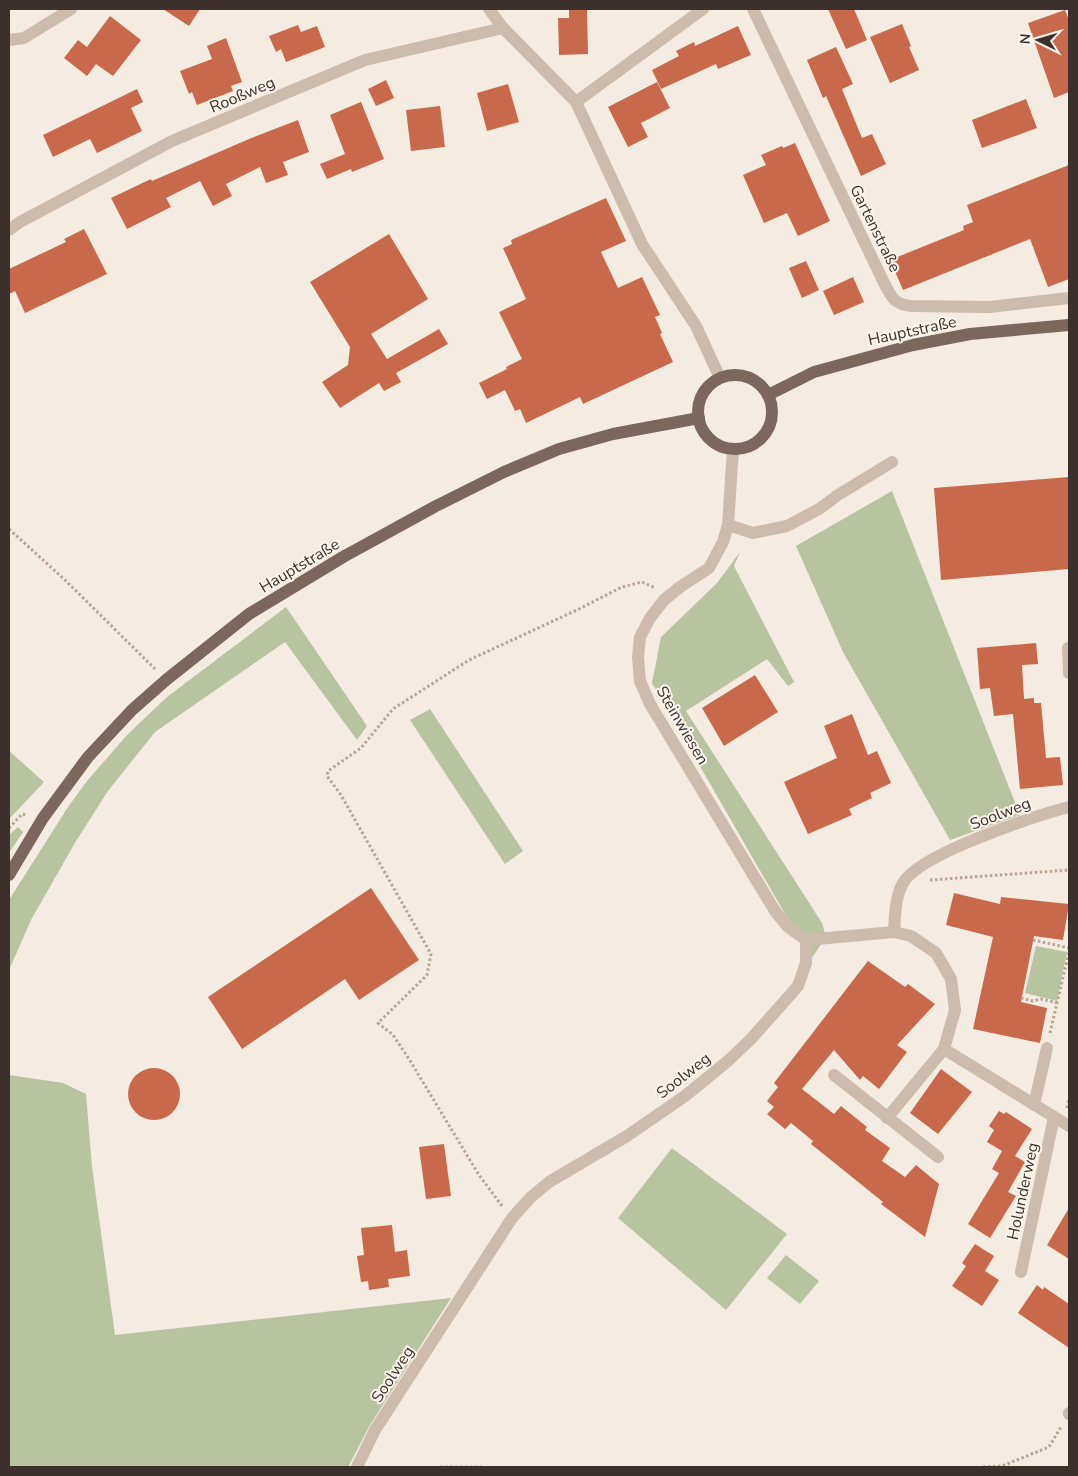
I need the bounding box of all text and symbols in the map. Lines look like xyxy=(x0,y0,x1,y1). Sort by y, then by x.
north arrow xyxy=(1013,15,1063,65)
text: N xyxy=(1016,33,1035,45)
street label: Rooßweg xyxy=(206,71,278,119)
street label: Gartenstraße xyxy=(844,181,906,276)
street label: Hauptstraße xyxy=(866,311,959,351)
street label: Hauptstraße xyxy=(255,533,344,599)
street label: Steinwiesen xyxy=(651,682,714,769)
street label: Soolweg xyxy=(967,792,1034,836)
street label: Soolweg xyxy=(652,1048,715,1104)
street label: Holunderweg xyxy=(1002,1140,1044,1242)
street label: Soolweg xyxy=(366,1342,419,1407)

